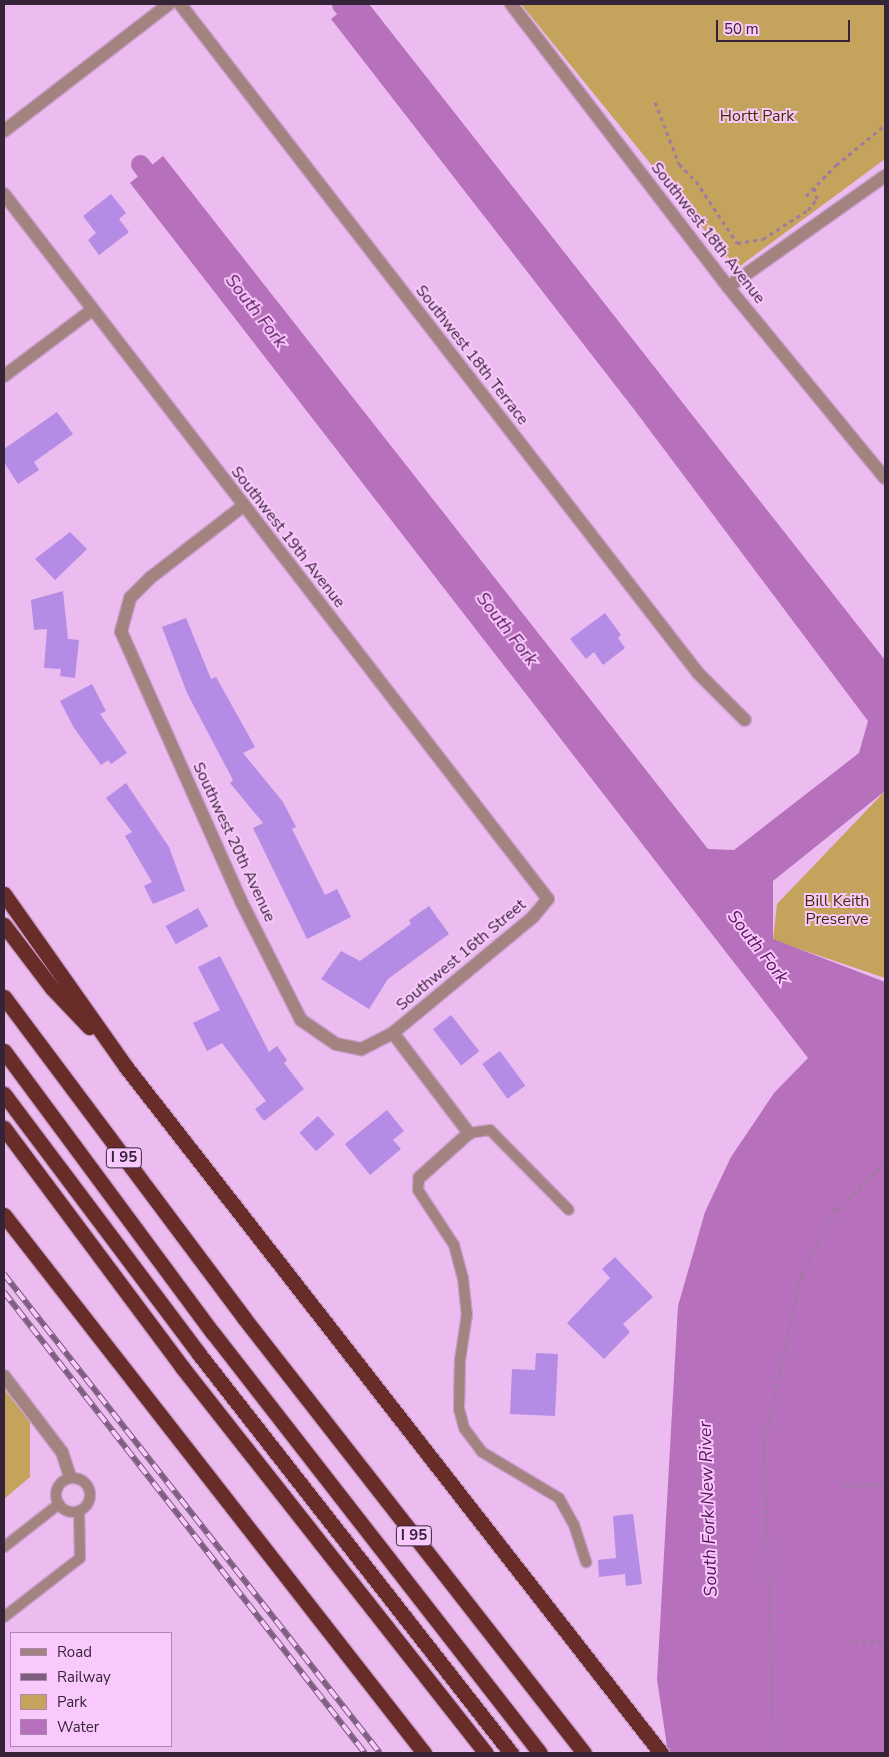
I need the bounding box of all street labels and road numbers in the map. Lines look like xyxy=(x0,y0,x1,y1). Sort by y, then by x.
street label: Southwest 18th Avenue xyxy=(647,159,769,307)
street label: Southwest 18th Terrace xyxy=(411,281,533,429)
street label: Southwest 19th Avenue xyxy=(227,463,349,611)
street label: Southwest 20th Avenue xyxy=(189,759,279,925)
street label: Southwest 16th Street xyxy=(392,895,530,1015)
road number: I 95 xyxy=(105,1146,143,1170)
road number: I 95 xyxy=(395,1524,433,1548)

